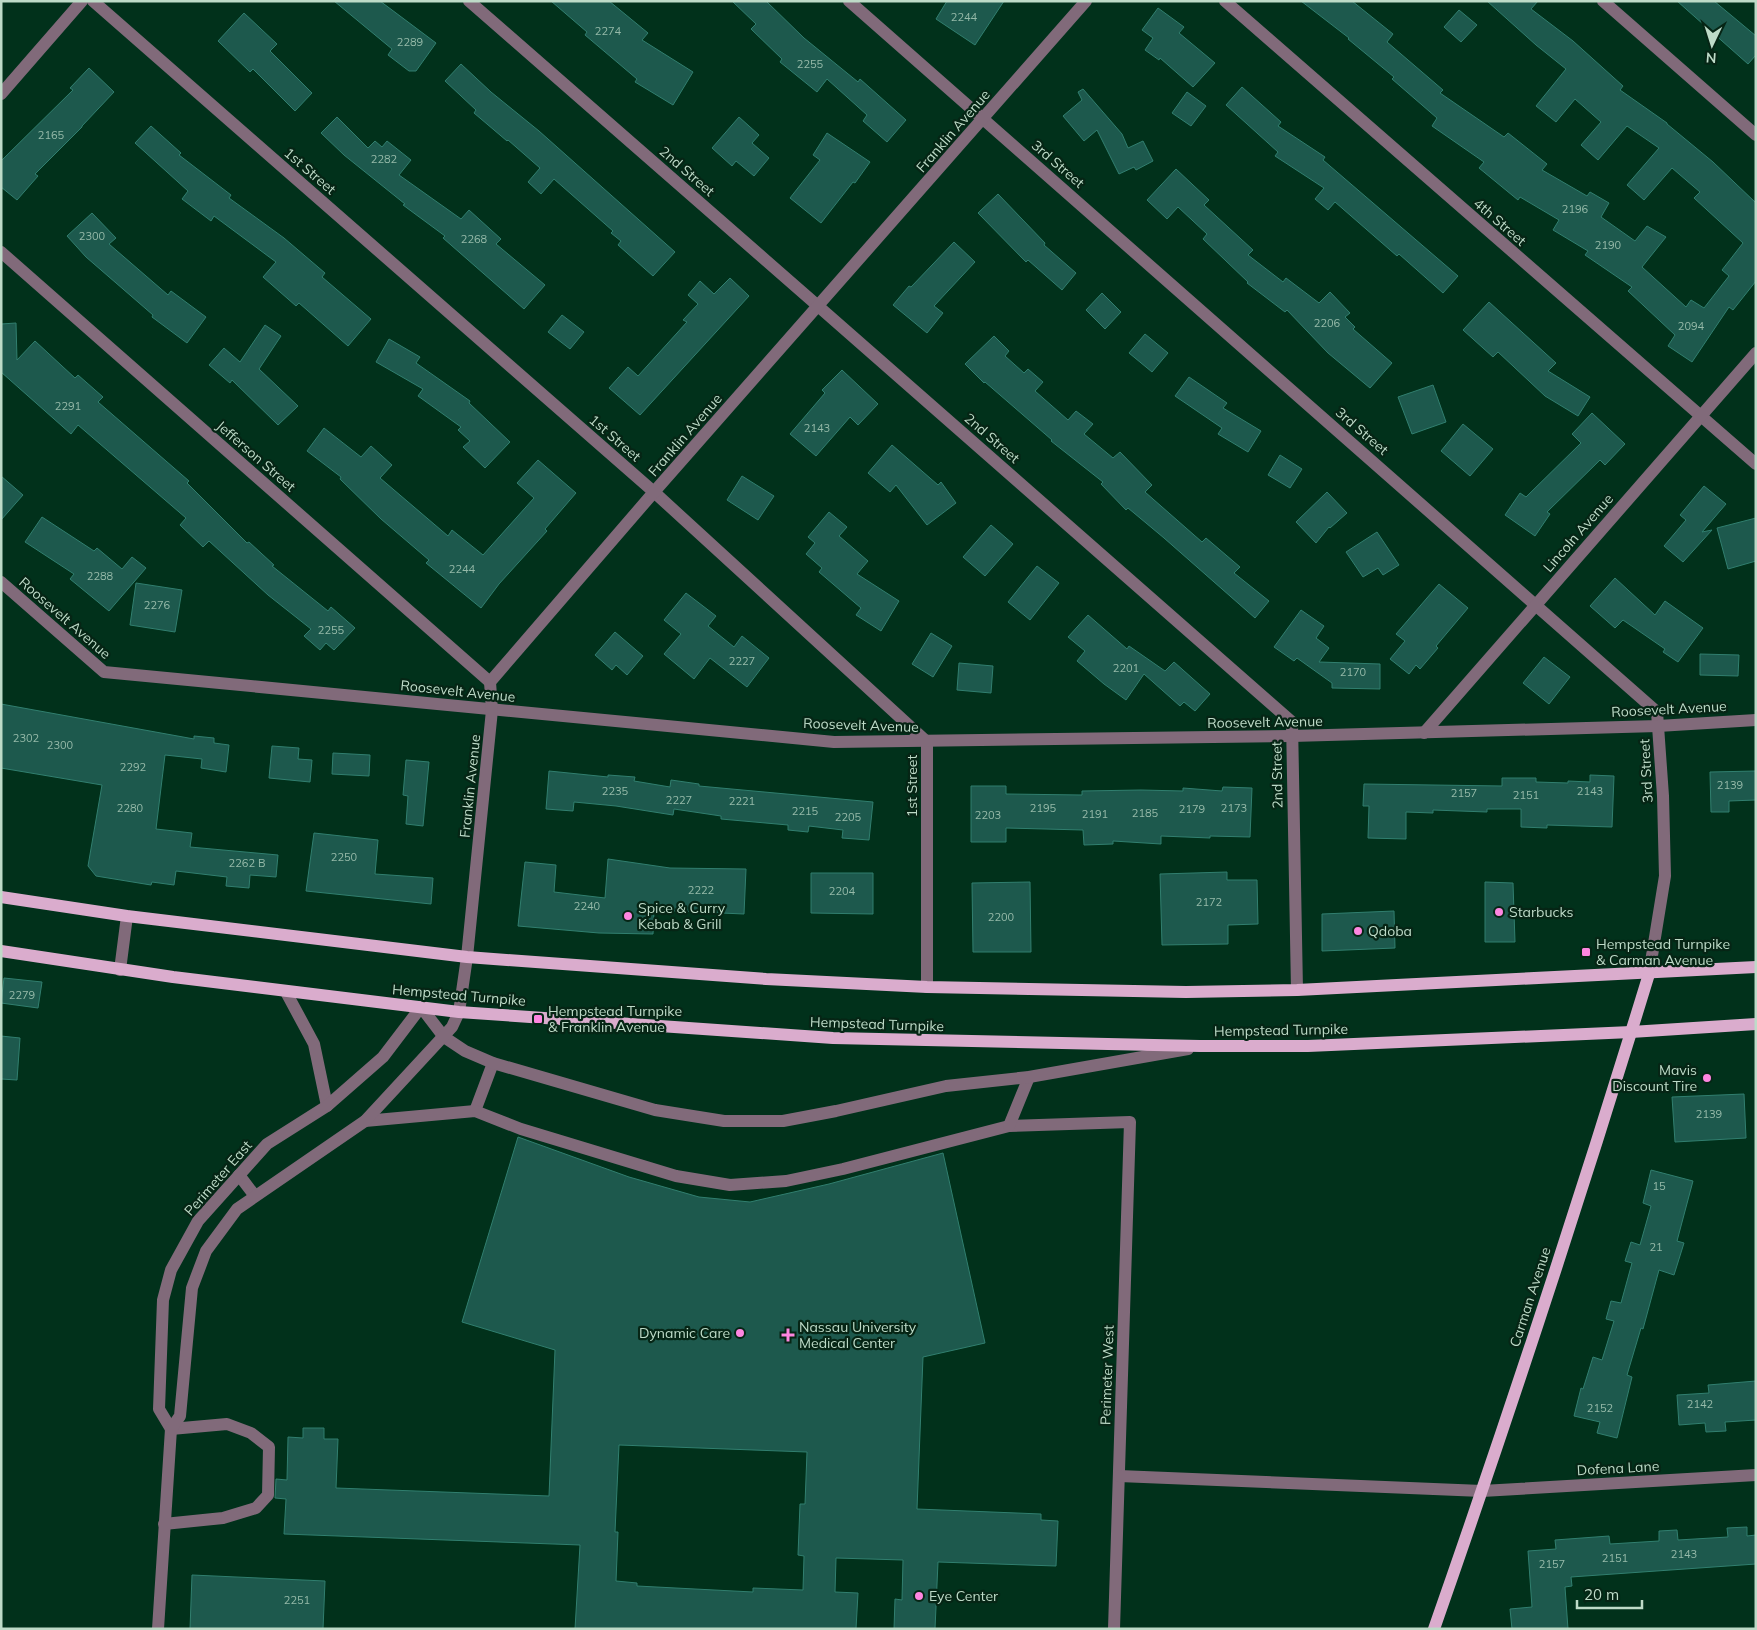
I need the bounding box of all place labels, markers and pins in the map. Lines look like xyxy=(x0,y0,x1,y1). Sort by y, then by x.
place label: Spice & Curry Kebab & Grill xyxy=(638,899,726,933)
place label: Starbucks xyxy=(1509,903,1574,921)
marker: Starbucks xyxy=(1493,906,1505,918)
marker: Spice & Curry Kebab & Grill xyxy=(622,910,634,922)
place label: Qdoba xyxy=(1368,922,1412,940)
marker: Qdoba xyxy=(1352,925,1364,937)
place label: Hempstead Turnpike & Carman Avenue xyxy=(1596,935,1730,969)
marker: Hempstead Turnpike & Carman Avenue xyxy=(1580,946,1592,958)
place label: Hempstead Turnpike & Franklin Avenue xyxy=(548,1002,682,1036)
marker: Hempstead Turnpike & Franklin Avenue xyxy=(532,1013,544,1025)
place label: Mavis Discount Tire xyxy=(1612,1061,1697,1095)
marker: Mavis Discount Tire xyxy=(1701,1072,1713,1084)
place label: Nassau University Medical Center xyxy=(799,1318,917,1352)
place label: Dynamic Care xyxy=(639,1324,730,1342)
marker: Dynamic Care xyxy=(734,1327,746,1339)
marker: Nassau University Medical Center xyxy=(781,1328,795,1342)
place label: Eye Center xyxy=(929,1587,999,1605)
marker: Eye Center xyxy=(913,1590,925,1602)

